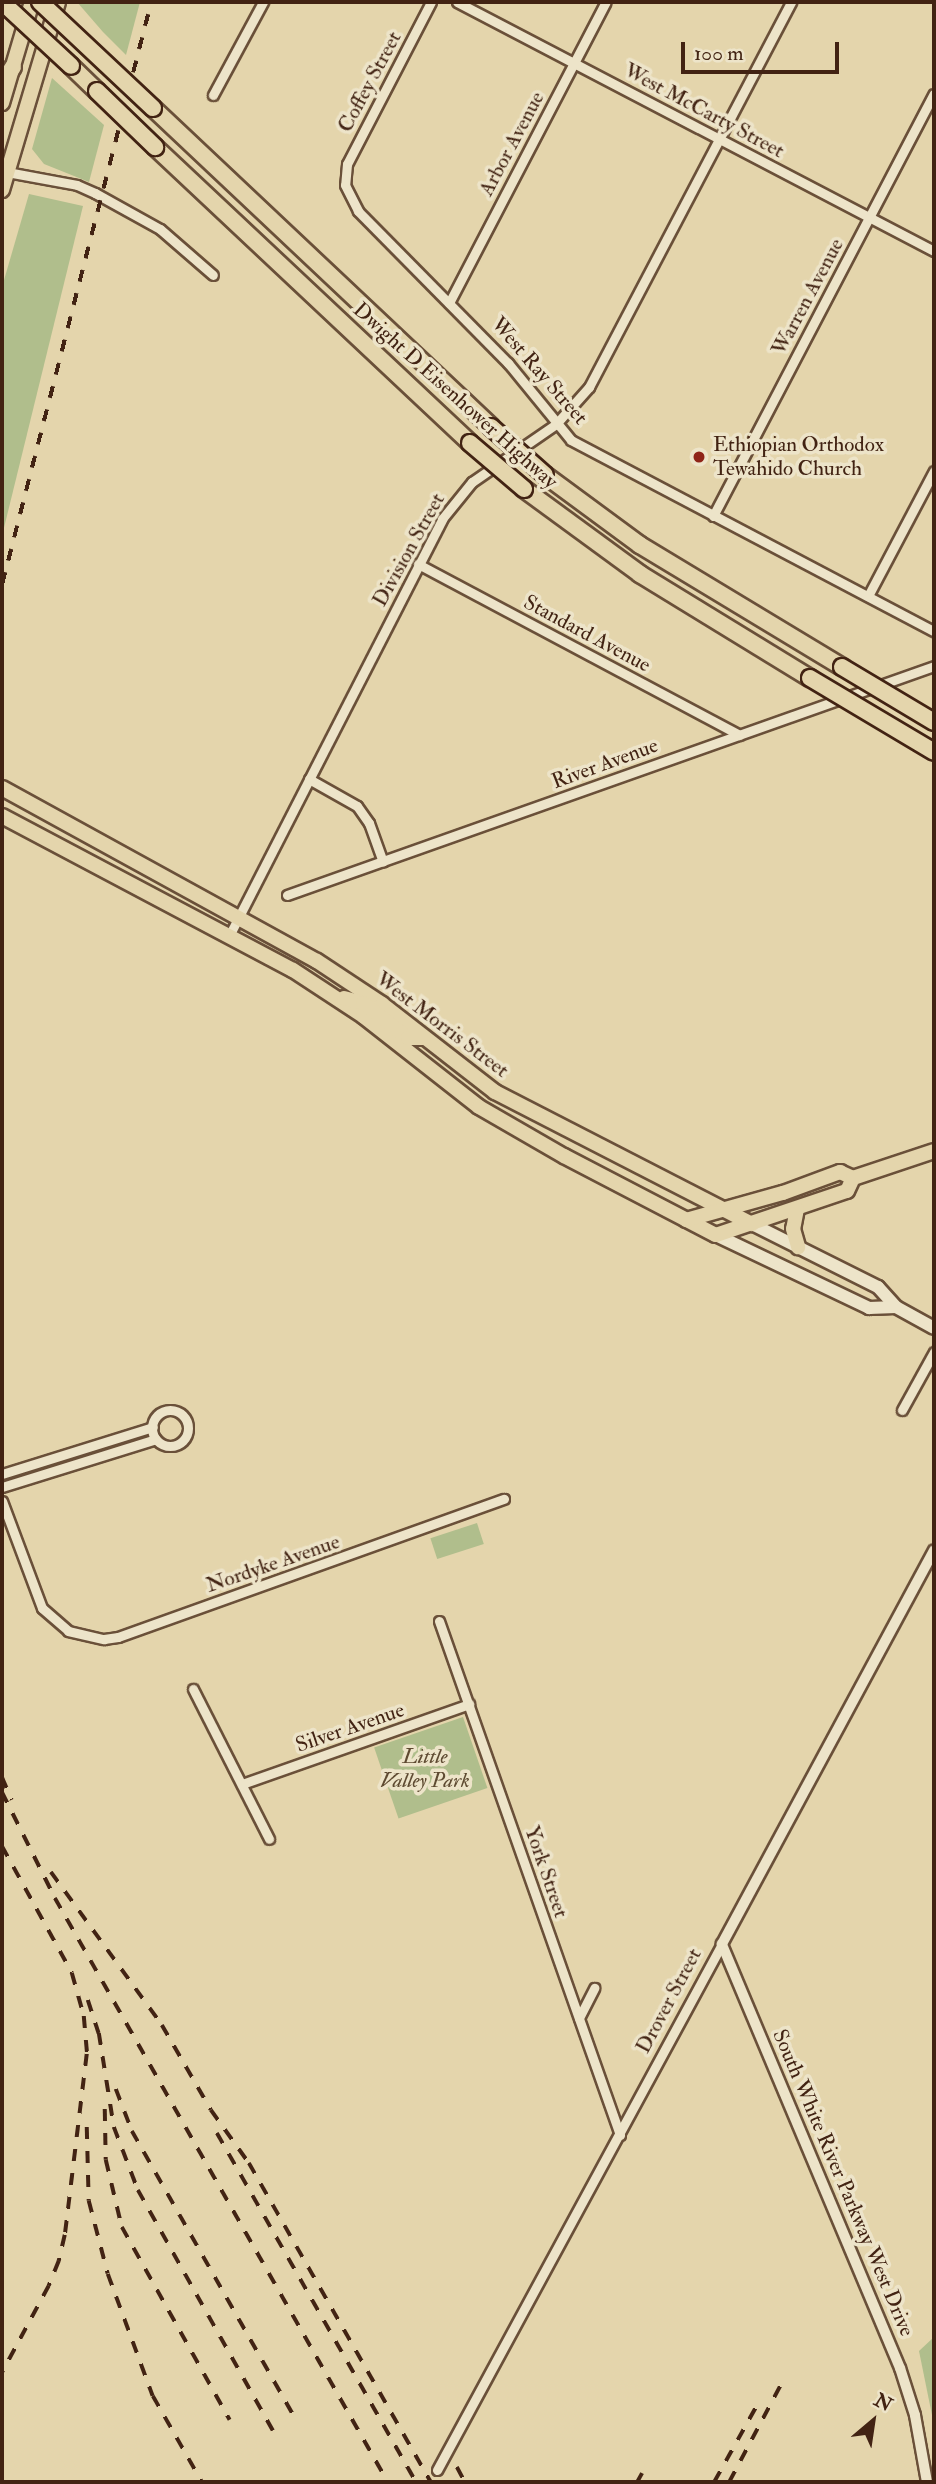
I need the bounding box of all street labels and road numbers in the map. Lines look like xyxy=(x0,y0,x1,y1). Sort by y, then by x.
street label: Coffey Street xyxy=(333,27,407,137)
street label: West McCarty Street xyxy=(620,58,788,164)
street label: Arbor Avenue xyxy=(474,87,550,201)
street label: Warren Avenue xyxy=(767,234,849,360)
street label: Dwight D Eisenhower Highway xyxy=(348,298,562,494)
street label: West Ray Street xyxy=(485,312,593,430)
street label: Division Street xyxy=(367,489,451,611)
street label: Standard Avenue xyxy=(519,590,655,678)
street label: River Avenue xyxy=(548,733,662,795)
street label: West Morris Street xyxy=(370,967,514,1083)
street label: Nordyke Avenue xyxy=(203,1529,343,1599)
street label: Silver Avenue xyxy=(292,1698,408,1758)
street label: York Street xyxy=(519,1823,573,1921)
street label: Drover Street xyxy=(631,1944,707,2058)
street label: South White River Parkway West Drive xyxy=(767,2026,919,2340)

